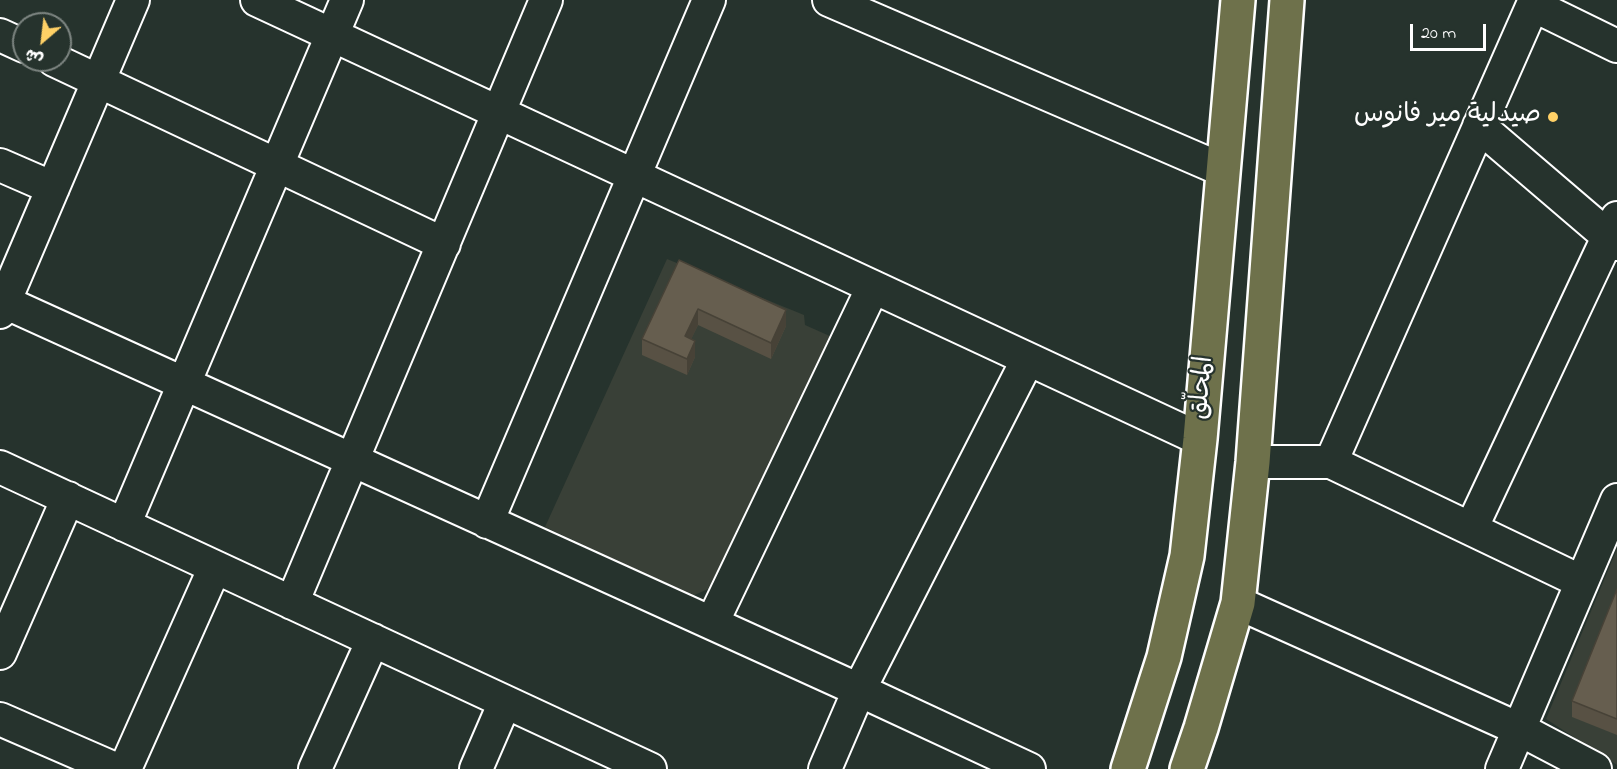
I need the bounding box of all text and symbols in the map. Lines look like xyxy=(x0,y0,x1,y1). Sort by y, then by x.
north arrow xyxy=(12,12,72,72)
scale bar xyxy=(1413,12,1490,50)
text: 20 m xyxy=(1421,21,1456,47)
text: ش xyxy=(21,41,48,71)
place label: صيدلية مير فانوس xyxy=(1354,101,1541,133)
marker: صيدلية مير فانوس xyxy=(1546,110,1560,124)
street label: المحلّق xyxy=(1186,355,1222,421)

